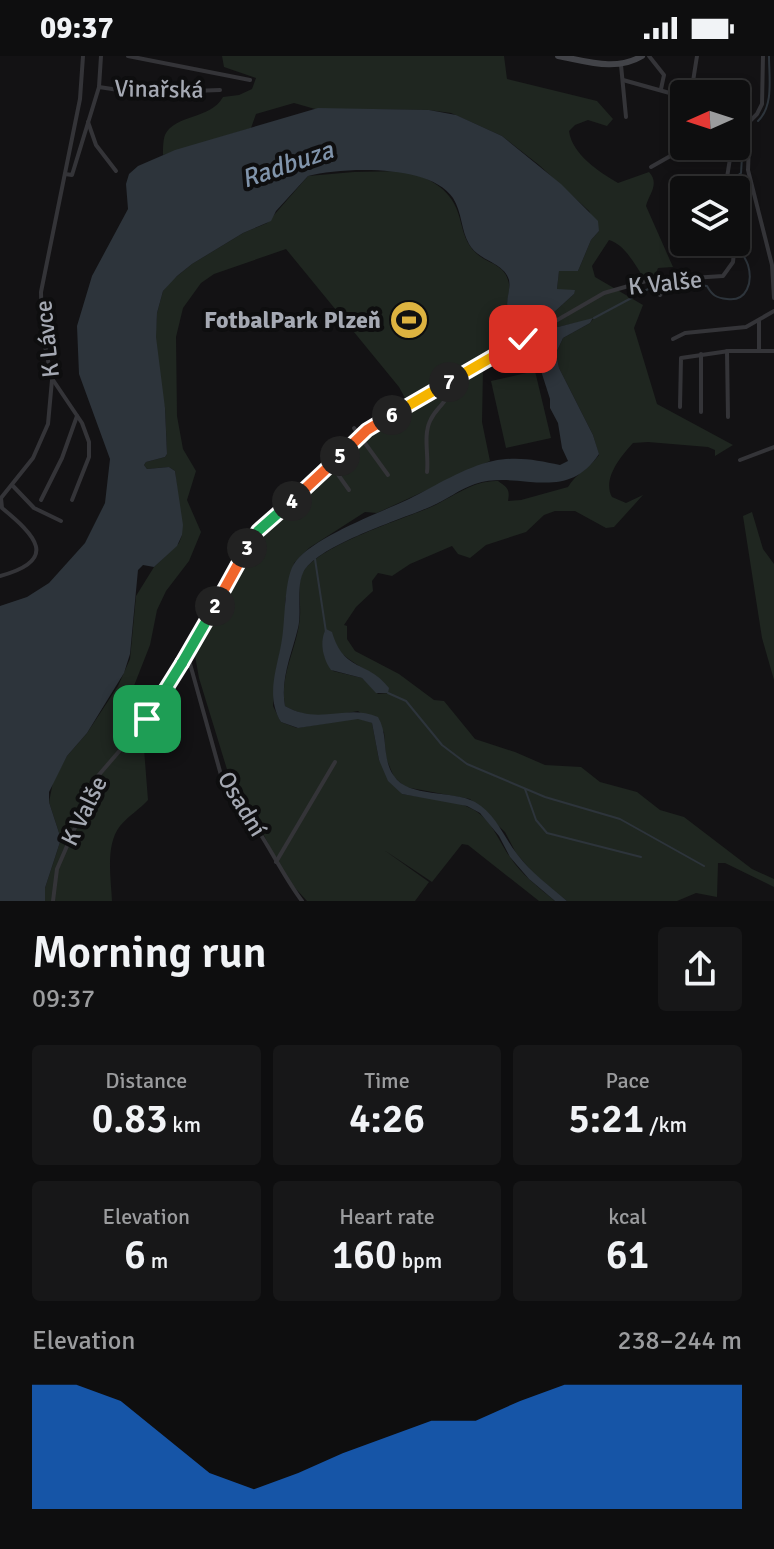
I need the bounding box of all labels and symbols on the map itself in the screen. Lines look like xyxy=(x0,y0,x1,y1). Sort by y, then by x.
street label: Vinařská xyxy=(114,73,204,105)
north arrow xyxy=(670,80,750,160)
water label: Radbuza xyxy=(237,134,338,196)
street label: K Valše xyxy=(627,264,703,302)
street label: K Lávce xyxy=(28,299,66,379)
sports icon: FotbalPark Plzeň xyxy=(388,299,430,341)
place label: FotbalPark Plzeň xyxy=(204,305,381,335)
pin xyxy=(489,305,557,373)
pin: 7 xyxy=(429,362,469,402)
pin: 6 xyxy=(372,395,412,435)
pin: 5 xyxy=(320,436,360,476)
pin: 4 xyxy=(272,481,312,521)
pin: 3 xyxy=(227,528,267,568)
pin: 2 xyxy=(195,586,235,626)
pin xyxy=(113,685,181,753)
street label: Osadní xyxy=(211,766,273,842)
street label: K Valše xyxy=(54,771,114,851)

